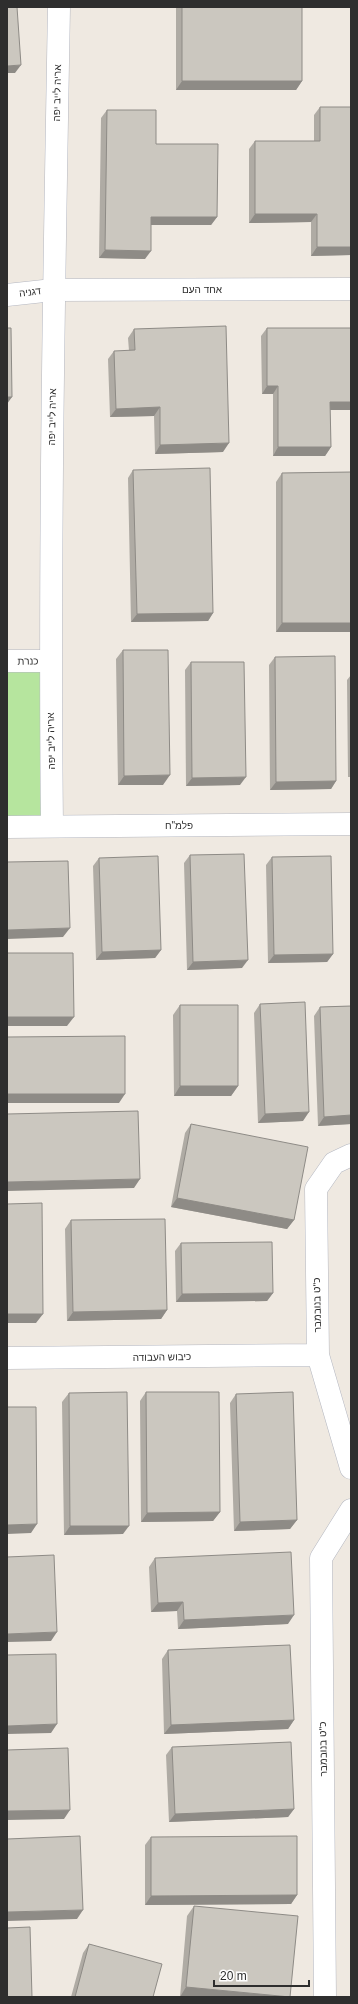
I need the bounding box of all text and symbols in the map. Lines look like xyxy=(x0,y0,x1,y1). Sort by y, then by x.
street label: אריה לייב יפה xyxy=(51,64,63,122)
street label: אחד העם xyxy=(182,284,223,295)
street label: דגניה xyxy=(18,285,42,299)
street label: אריה לייב יפה xyxy=(46,388,58,446)
street label: כנרת xyxy=(17,655,39,667)
street label: אריה לייב יפה xyxy=(45,712,57,770)
street label: פלמ"ח xyxy=(165,820,193,831)
street label: כ"ט בנובמבר xyxy=(311,1278,323,1332)
street label: כיבוש העבודה xyxy=(133,1351,191,1363)
street label: כ"ט בנובמבר xyxy=(317,1722,329,1776)
scale bar xyxy=(214,1962,309,1988)
text: 20 m xyxy=(220,1969,247,1983)

